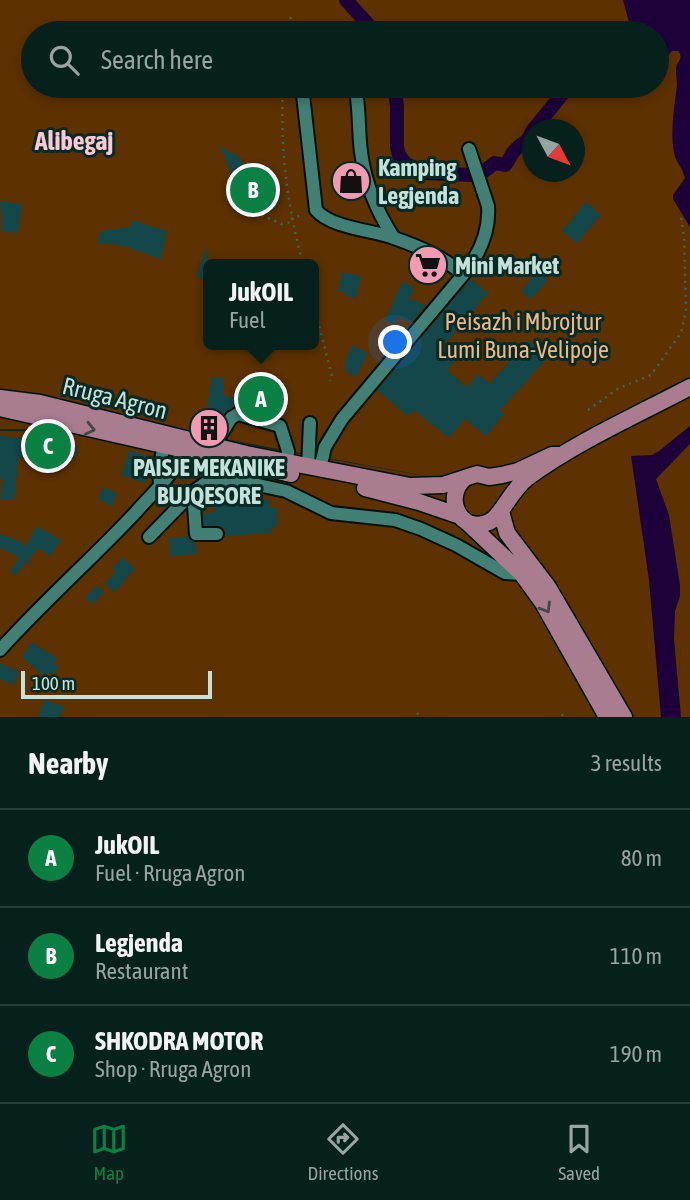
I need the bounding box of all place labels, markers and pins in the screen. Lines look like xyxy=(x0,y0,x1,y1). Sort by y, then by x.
place label: Kamping Legjenda xyxy=(378,154,459,209)
shop icon: Kamping Legjenda xyxy=(330,160,372,202)
pin: B xyxy=(230,164,276,216)
supermarket icon: Mini Market xyxy=(407,244,449,286)
place label: Mini Market xyxy=(455,252,559,279)
pin: A xyxy=(238,373,284,425)
building icon: PAISJE MEKANIKE BUJQESORE xyxy=(188,407,230,449)
pin: C xyxy=(25,420,71,472)
place label: PAISJE MEKANIKE BUJQESORE xyxy=(133,454,285,509)

